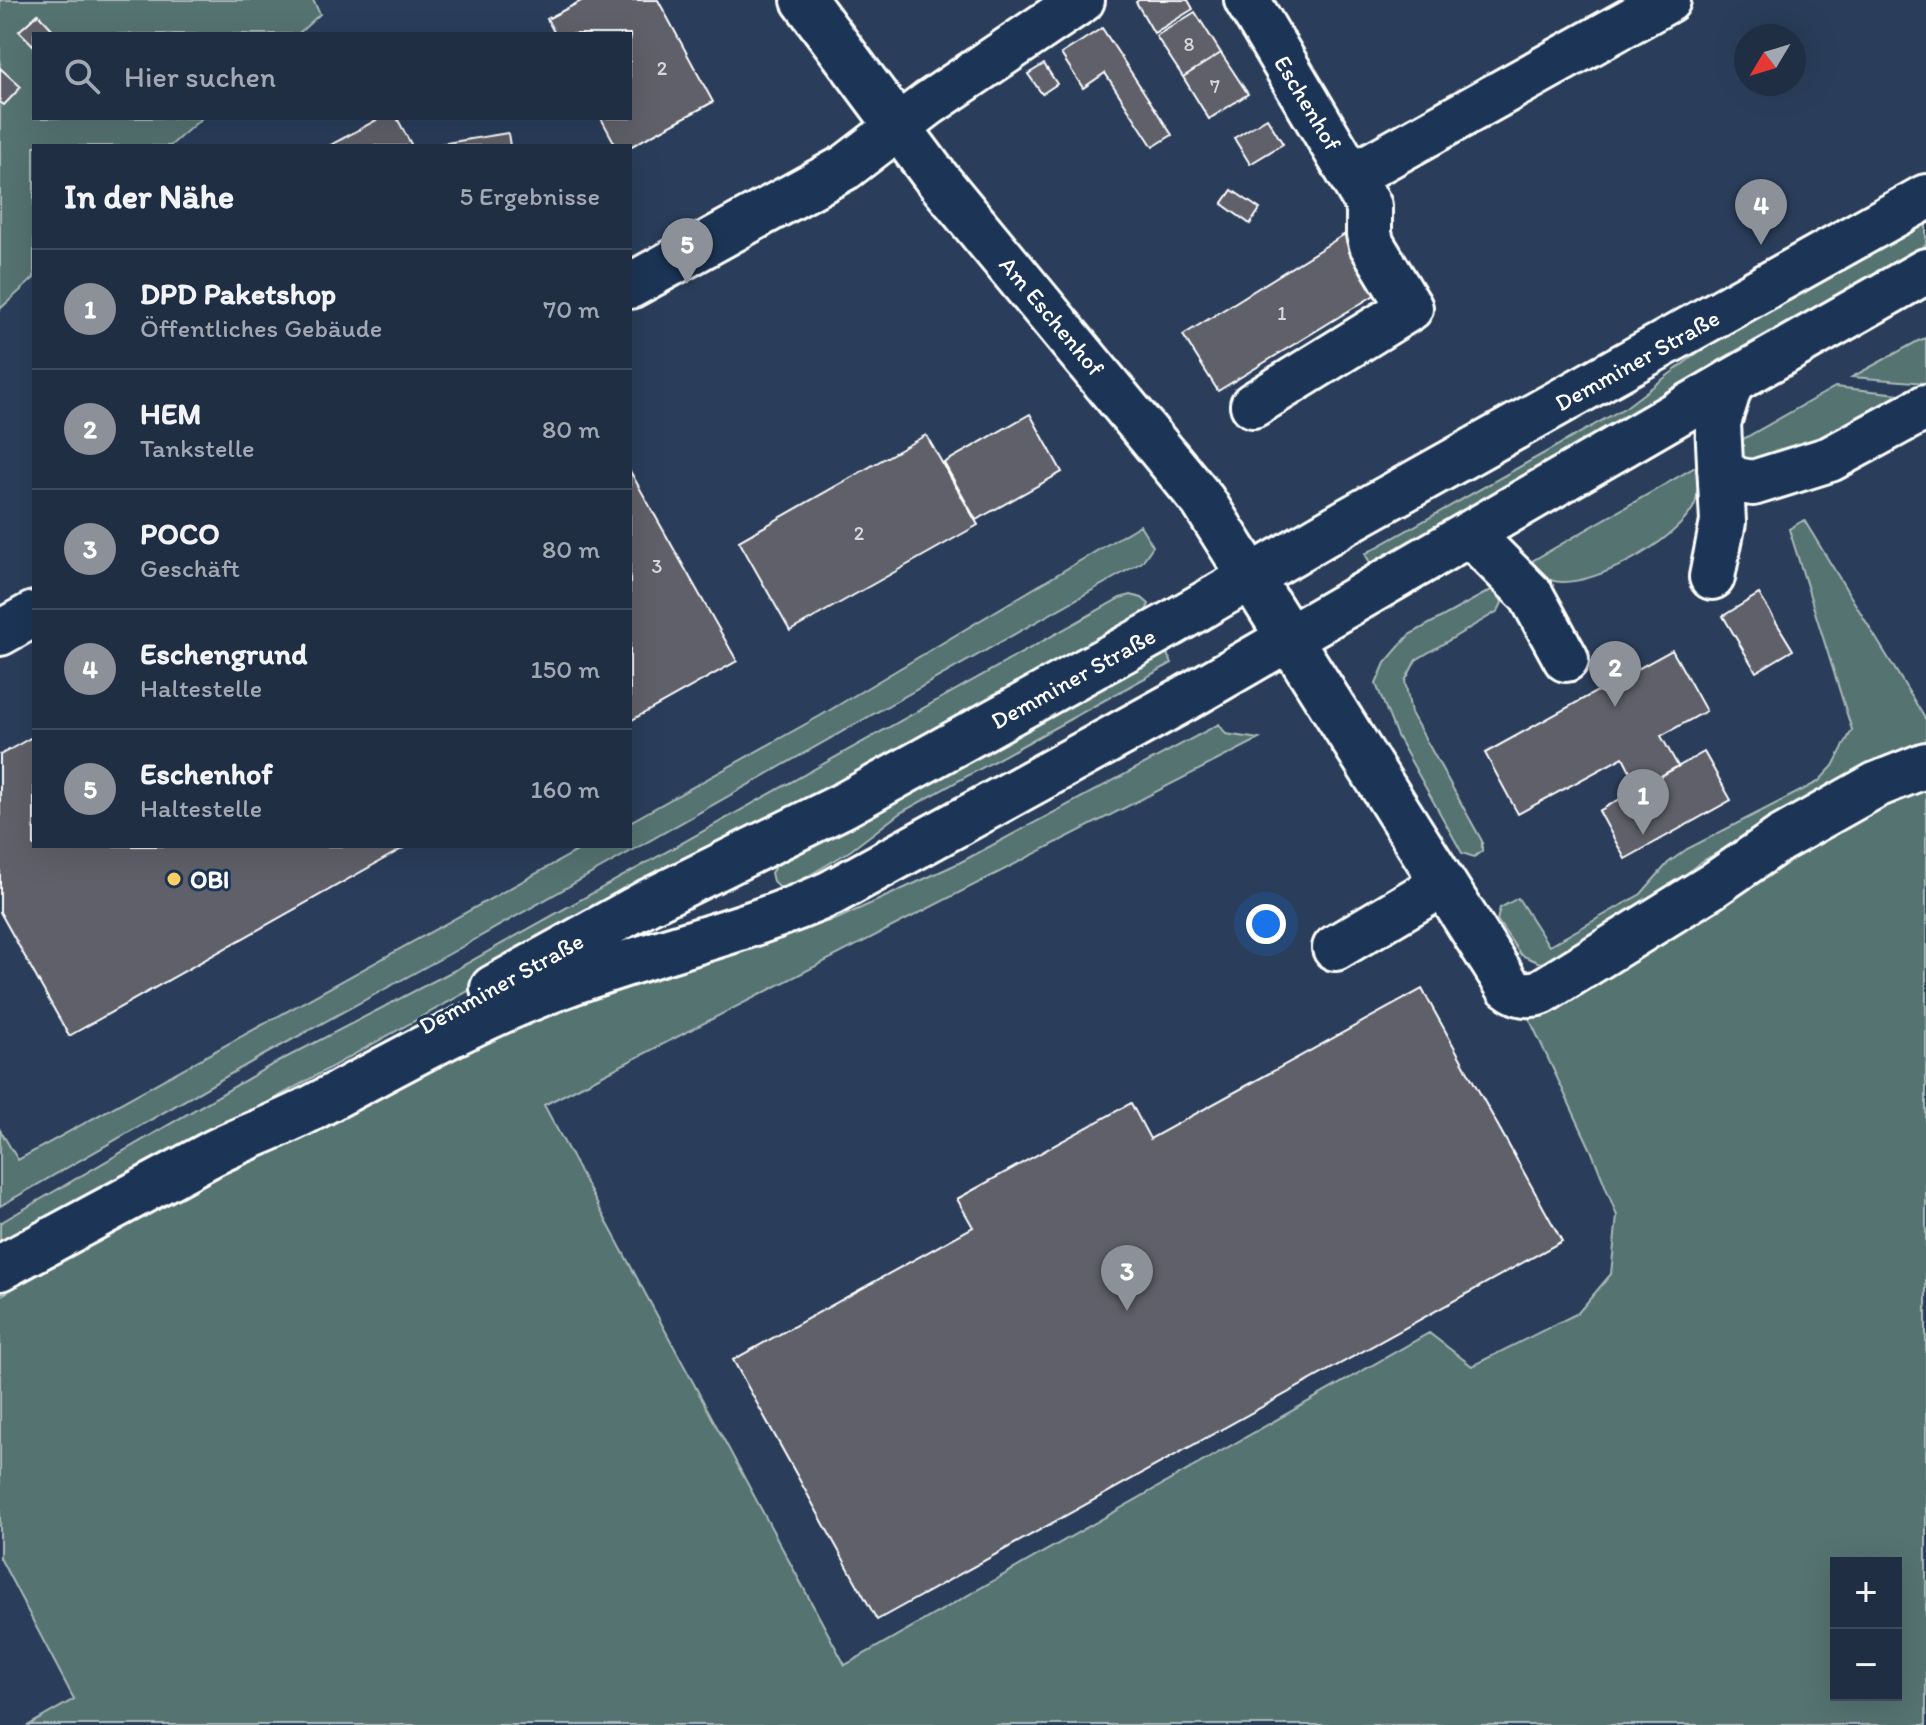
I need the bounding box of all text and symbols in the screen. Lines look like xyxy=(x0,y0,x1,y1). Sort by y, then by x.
north arrow xyxy=(1734,24,1806,96)
search box xyxy=(32,32,632,120)
house number: 8 xyxy=(1184,32,1195,56)
street label: Eschenhof xyxy=(1268,50,1348,157)
icon: search xyxy=(60,54,104,98)
house number: 2 xyxy=(657,56,668,80)
text: Hier suchen xyxy=(124,58,276,95)
house number: 7 xyxy=(1210,74,1220,98)
text: In der Nähe xyxy=(64,176,234,217)
pin: 4 xyxy=(1735,179,1787,245)
text: 5 Ergebnisse xyxy=(460,180,600,212)
pin: 5 xyxy=(661,218,713,284)
street label: Am Eschenhof xyxy=(993,250,1111,383)
text: DPD Paketshop xyxy=(140,275,336,312)
text: 1 xyxy=(84,293,96,325)
text: 70 m xyxy=(543,293,600,325)
house number: 1 xyxy=(1277,301,1287,325)
street label: Demminer Straße xyxy=(1550,303,1724,417)
text: Öffentliches Gebäude xyxy=(140,312,382,344)
text: HEM xyxy=(140,395,202,432)
text: 2 xyxy=(83,413,97,445)
text: 80 m xyxy=(542,413,600,445)
text: Tankstelle xyxy=(140,432,255,464)
text: POCO xyxy=(140,515,220,552)
house number: 2 xyxy=(854,521,865,545)
text: 3 xyxy=(83,533,97,565)
text: 80 m xyxy=(542,533,600,565)
text: Geschäft xyxy=(140,552,240,584)
house number: 3 xyxy=(652,554,663,578)
street label: Demminer Straße xyxy=(986,621,1160,735)
text: Eschengrund xyxy=(140,635,307,672)
pin: 2 xyxy=(1589,641,1641,707)
text: 4 xyxy=(82,653,98,685)
text: 150 m xyxy=(531,653,600,685)
text: Haltestelle xyxy=(140,672,262,704)
text: Eschenhof xyxy=(140,755,273,792)
pin: 1 xyxy=(1617,769,1669,835)
text: 5 xyxy=(83,773,97,805)
text: 160 m xyxy=(530,773,600,805)
text: Haltestelle xyxy=(140,792,262,824)
place label: OBI xyxy=(190,865,229,894)
marker: OBI xyxy=(165,870,183,888)
your location xyxy=(1246,904,1286,944)
street label: Demminer Straße xyxy=(414,926,588,1040)
pin: 3 xyxy=(1101,1245,1153,1311)
map controls xyxy=(1830,1557,1902,1701)
button: + xyxy=(1830,1557,1902,1629)
button: − xyxy=(1830,1629,1902,1701)

